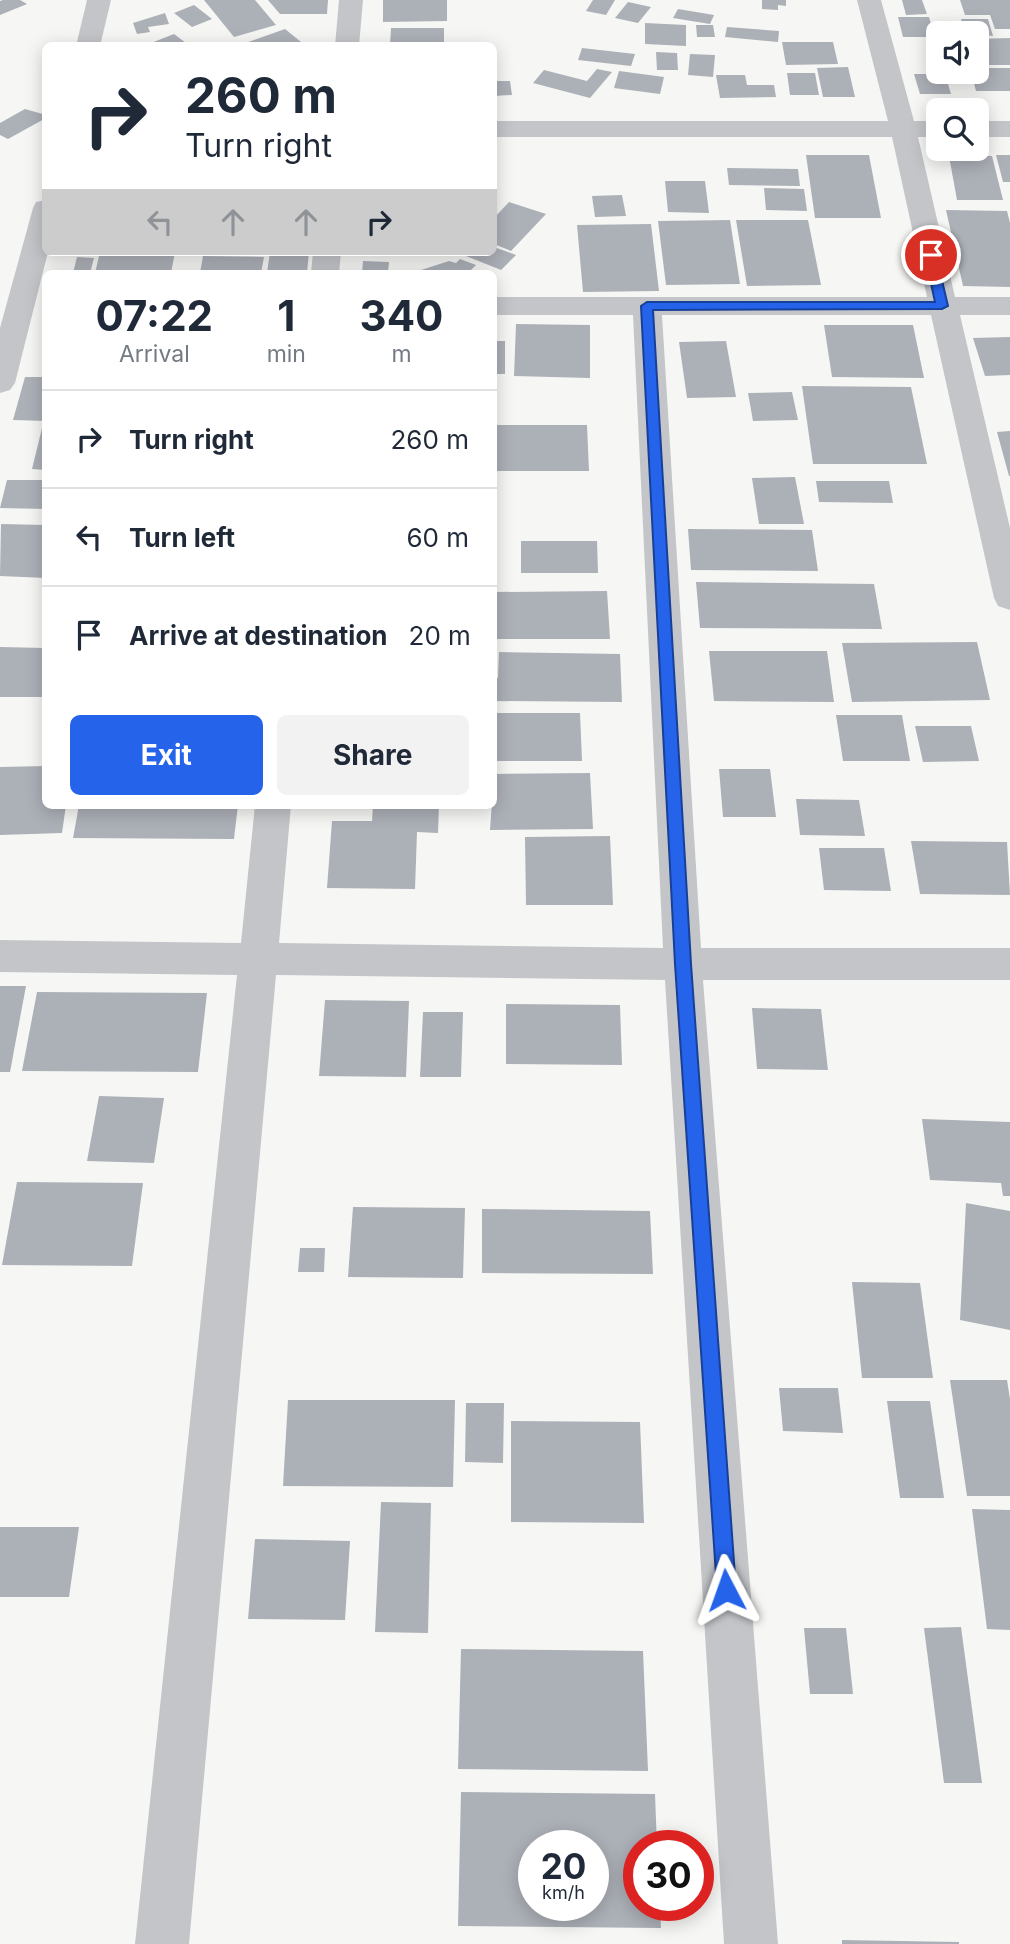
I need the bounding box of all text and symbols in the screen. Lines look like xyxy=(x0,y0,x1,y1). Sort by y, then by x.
map controls xyxy=(926,21,989,161)
button: sound xyxy=(926,21,989,84)
text: 260 m xyxy=(185,66,337,125)
icon: right xyxy=(70,70,161,161)
button: search xyxy=(926,98,989,161)
text: Turn right xyxy=(185,126,332,165)
icon: left xyxy=(141,203,179,241)
icon: ahead xyxy=(214,203,252,241)
icon: ahead xyxy=(287,203,325,241)
icon: right xyxy=(360,203,398,241)
pin xyxy=(901,225,961,285)
icon: arrive xyxy=(912,236,950,274)
text: 07:22 xyxy=(96,290,213,341)
text: 1 xyxy=(277,290,295,341)
text: 340 xyxy=(360,290,443,341)
text: Arrival xyxy=(119,340,190,368)
text: min xyxy=(267,340,306,368)
text: m xyxy=(391,340,412,368)
icon: right xyxy=(70,420,108,458)
text: Turn right xyxy=(129,424,254,455)
text: 260 m xyxy=(391,424,469,455)
icon: left xyxy=(70,518,108,556)
text: Turn left xyxy=(129,522,235,553)
text: 60 m xyxy=(406,522,469,553)
icon: arrive xyxy=(70,616,108,654)
text: Arrive at destination xyxy=(129,620,388,651)
text: 20 m xyxy=(409,620,471,651)
button: Exit xyxy=(70,715,263,795)
button: Share xyxy=(277,715,469,795)
position arrow xyxy=(689,1553,763,1627)
speed limit sign: 30 xyxy=(623,1830,714,1921)
text: 20 xyxy=(541,1845,586,1887)
text: km/h xyxy=(542,1882,585,1903)

